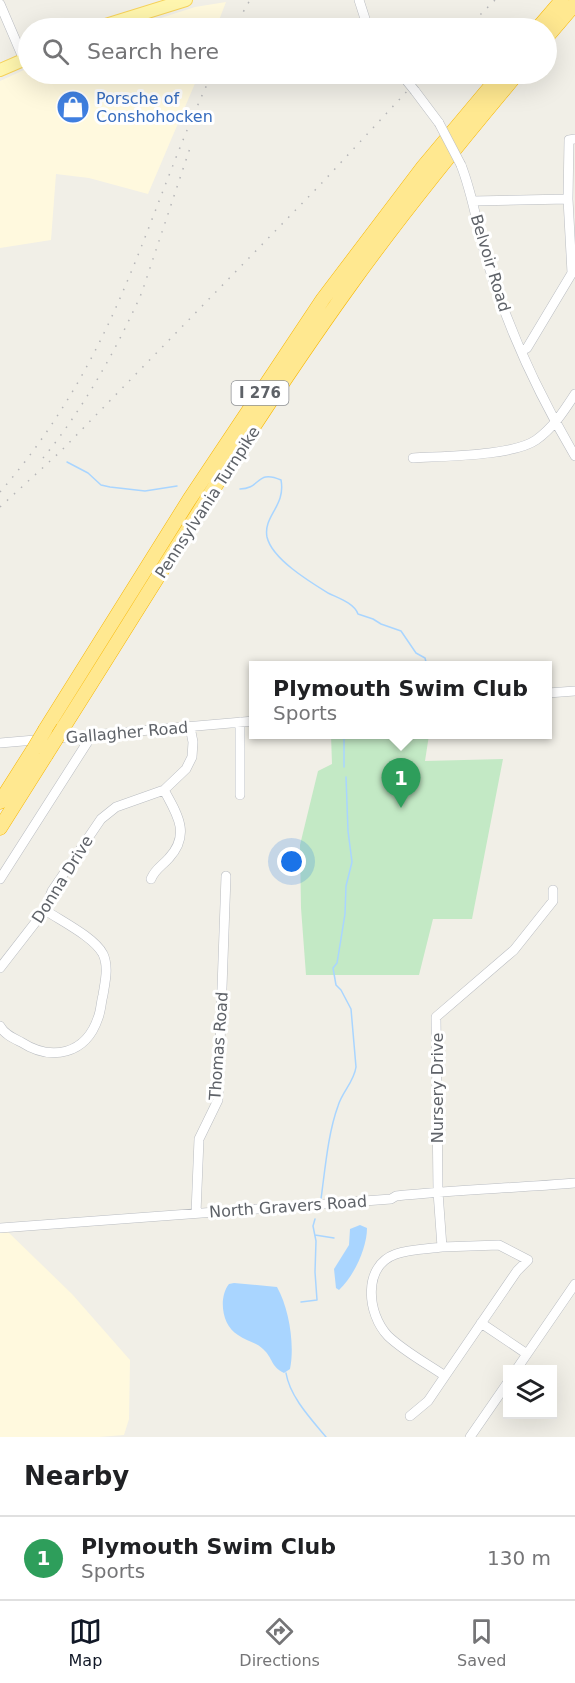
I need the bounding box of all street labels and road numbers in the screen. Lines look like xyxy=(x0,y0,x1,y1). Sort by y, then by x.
street label: Belvoir Road xyxy=(467,212,514,314)
road number: I 276 xyxy=(232,381,288,405)
street label: Pennsylvania Turnpike xyxy=(151,423,264,582)
street label: Gallagher Road xyxy=(65,718,189,747)
street label: Donna Drive xyxy=(28,832,97,927)
street label: Thomas Road xyxy=(205,991,232,1102)
street label: Nursery Drive xyxy=(428,1033,447,1143)
street label: North Gravers Road xyxy=(209,1192,368,1221)

